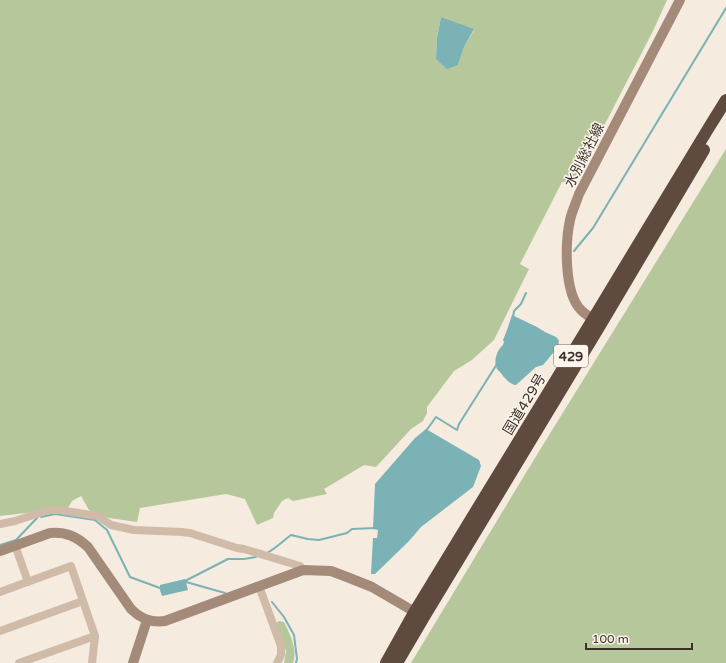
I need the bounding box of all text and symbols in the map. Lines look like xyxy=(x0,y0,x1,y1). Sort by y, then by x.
street label: 水別総社線 xyxy=(561,120,608,190)
road number: 429 xyxy=(554,345,588,367)
street label: 国道429号 xyxy=(500,371,549,438)
scale bar xyxy=(586,625,692,651)
text: 100 m xyxy=(592,632,629,646)

